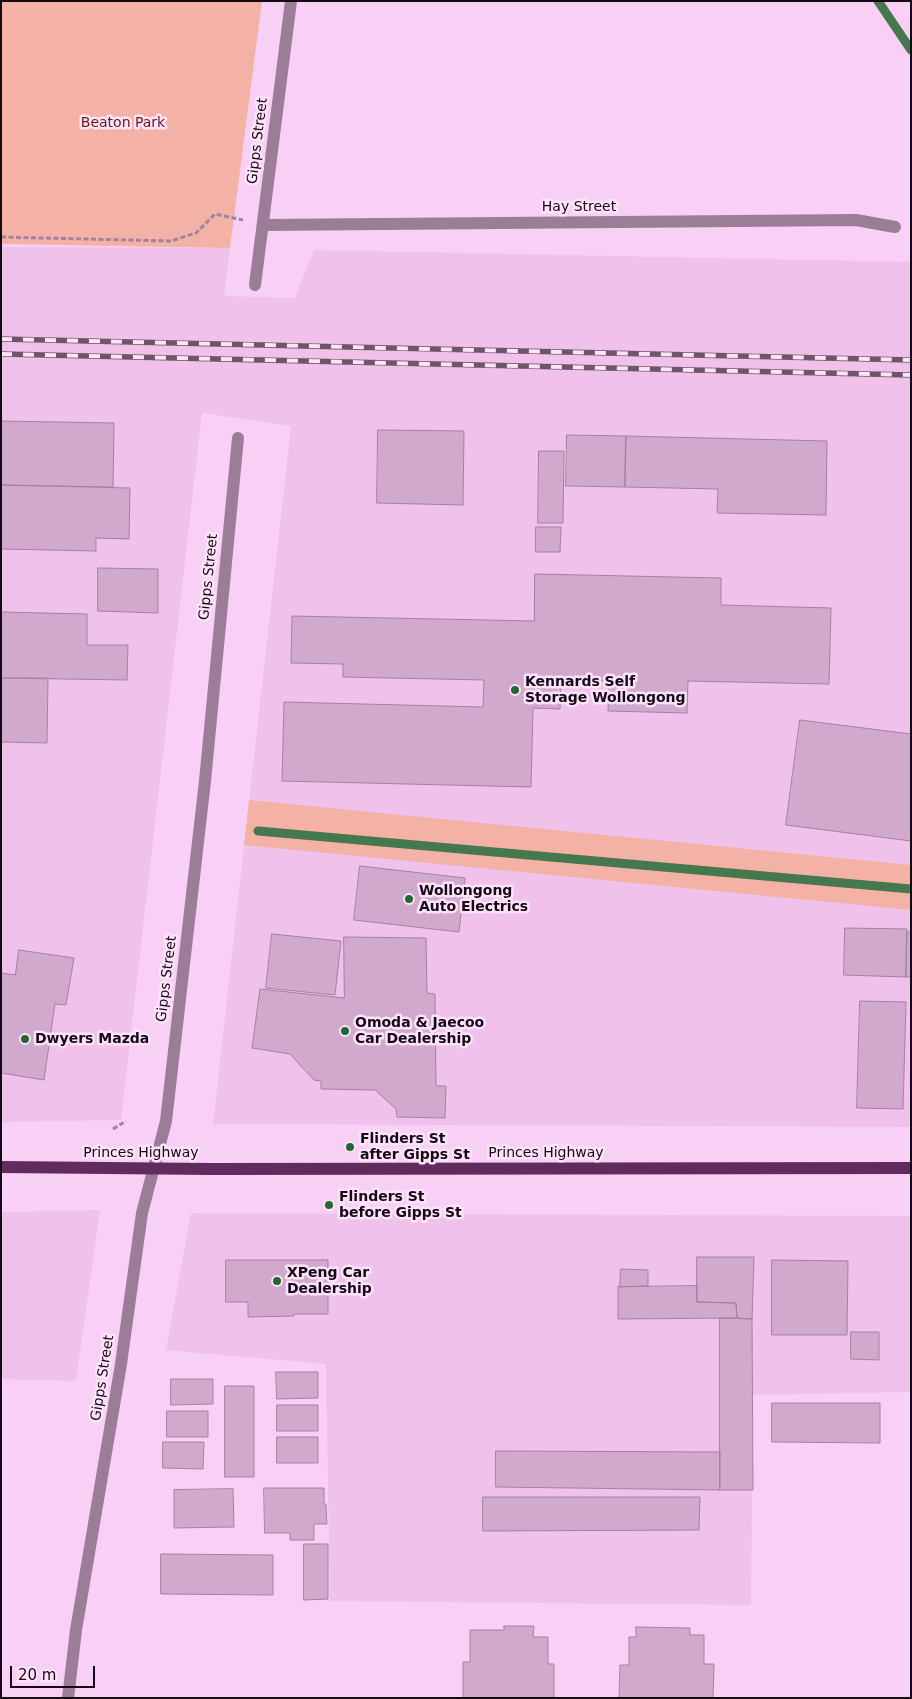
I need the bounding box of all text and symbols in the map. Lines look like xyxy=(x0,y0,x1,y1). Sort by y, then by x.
street label: Gipps Street xyxy=(244,97,272,185)
park label: Beaton Park xyxy=(81,115,165,131)
street label: Hay Street xyxy=(542,199,616,215)
street label: Gipps Street xyxy=(196,533,222,621)
place label: Kennards Self Storage Wollongong xyxy=(525,674,686,706)
marker: Kennards Self Storage Wollongong xyxy=(509,684,521,696)
place label: Wollongong Auto Electrics xyxy=(419,883,528,916)
marker: Wollongong Auto Electrics xyxy=(403,893,415,905)
street label: Gipps Street xyxy=(153,935,181,1023)
place label: Omoda & Jaecoo Car Dealership xyxy=(355,1015,484,1048)
marker: Omoda & Jaecoo Car Dealership xyxy=(339,1025,351,1037)
place label: Dwyers Mazda xyxy=(35,1031,149,1047)
marker: Dwyers Mazda xyxy=(19,1033,31,1045)
place label: Flinders St after Gipps St xyxy=(360,1131,470,1164)
marker: Flinders St after Gipps St xyxy=(344,1141,356,1153)
street label: Princes Highway xyxy=(83,1145,199,1161)
street label: Princes Highway xyxy=(488,1145,604,1161)
place label: Flinders St before Gipps St xyxy=(339,1189,462,1222)
marker: Flinders St before Gipps St xyxy=(323,1199,335,1211)
place label: XPeng Car Dealership xyxy=(287,1265,372,1298)
marker: XPeng Car Dealership xyxy=(271,1275,283,1287)
street label: Gipps Street xyxy=(88,1334,118,1422)
scale bar xyxy=(12,1656,98,1688)
text: 20 m xyxy=(18,1666,56,1684)

